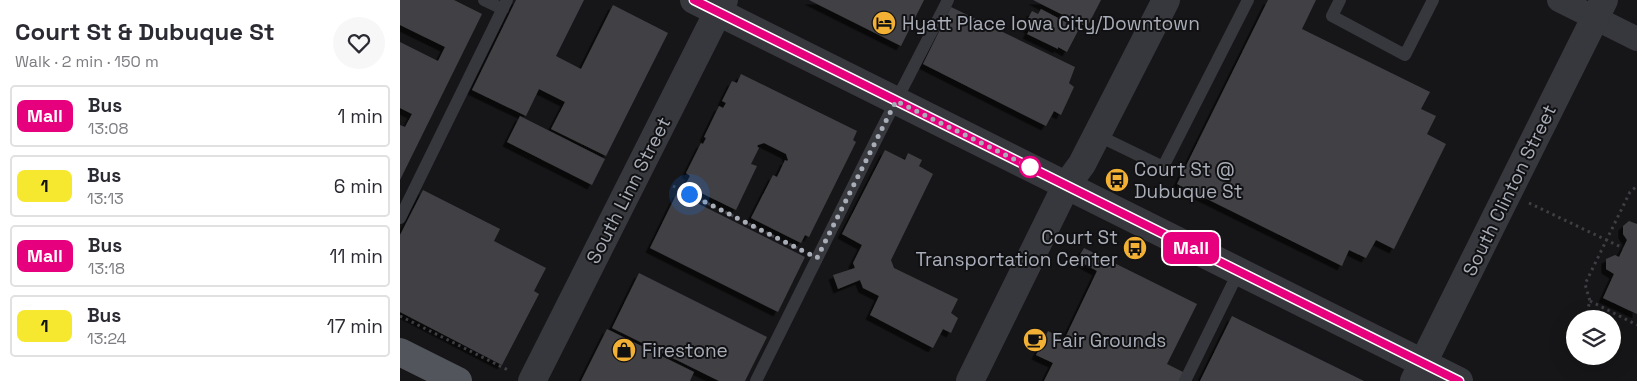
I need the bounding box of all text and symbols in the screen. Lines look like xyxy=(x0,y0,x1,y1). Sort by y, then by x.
hotel icon: Hyatt Place Iowa City/Downtown xyxy=(871,10,897,36)
place label: Hyatt Place Iowa City/Downtown xyxy=(902,11,1200,36)
text: Court St & Dubuque St xyxy=(15,16,275,47)
button: heart xyxy=(333,17,385,69)
text: Walk · 2 min · 150 m xyxy=(15,51,159,72)
text: Bus xyxy=(88,93,122,118)
street label: South Clinton Street xyxy=(1457,100,1562,280)
text: Mall xyxy=(27,104,63,127)
text: 1 min xyxy=(338,104,383,129)
street label: South Linn Street xyxy=(581,113,676,268)
text: 13:08 xyxy=(88,118,128,139)
unlabelled marker xyxy=(1019,156,1041,178)
place label: Court St @ Dubuque St xyxy=(1134,157,1242,204)
text: Bus xyxy=(87,163,121,188)
bus stop icon: Court St @ Dubuque St xyxy=(1104,167,1130,193)
text: 1 xyxy=(40,174,49,197)
text: 6 min xyxy=(334,174,383,199)
your location xyxy=(677,182,702,207)
text: 13:13 xyxy=(87,188,124,209)
place label: Court St Transportation Center xyxy=(915,225,1118,272)
line badge: Mall xyxy=(1156,232,1226,264)
text: Bus xyxy=(88,233,122,258)
bus stop icon: Court St Transportation Center xyxy=(1122,235,1148,261)
text: Mall xyxy=(1173,236,1209,259)
text: Mall xyxy=(27,244,63,267)
text: 11 min xyxy=(330,244,383,269)
text: 13:18 xyxy=(88,258,125,279)
text: Bus xyxy=(87,303,121,328)
map controls xyxy=(1566,310,1621,365)
button: layers xyxy=(1566,310,1621,365)
text: 1 xyxy=(40,314,49,337)
text: 17 min xyxy=(327,314,383,339)
cafe icon: Fair Grounds xyxy=(1022,327,1048,353)
text: 13:24 xyxy=(87,328,127,349)
place label: Fair Grounds xyxy=(1052,328,1166,353)
shop icon: Firestone xyxy=(611,337,637,363)
place label: Firestone xyxy=(642,338,728,363)

